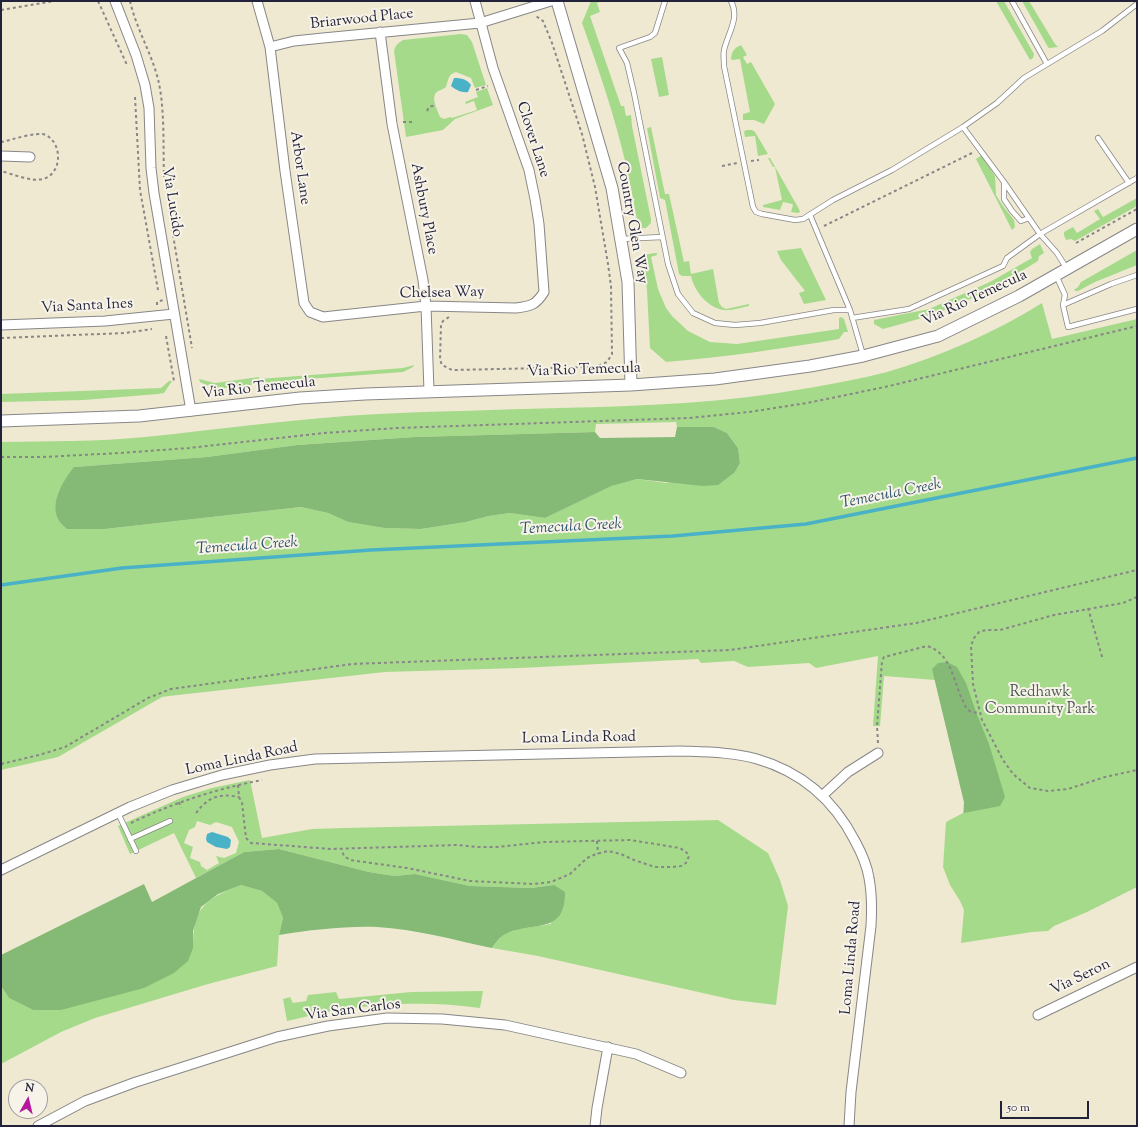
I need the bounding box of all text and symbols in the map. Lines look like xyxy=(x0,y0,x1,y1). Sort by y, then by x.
street label: Briarwood Place xyxy=(310,6,414,34)
street label: Clover Lane xyxy=(511,100,553,180)
street label: Arbor Lane xyxy=(285,130,313,206)
street label: Country Glen Way xyxy=(611,160,651,286)
street label: Ashbury Place xyxy=(405,162,441,256)
street label: Via Lucido xyxy=(157,166,185,238)
street label: Via Rio Temecula xyxy=(920,267,1030,331)
street label: Chelsea Way xyxy=(399,284,485,304)
street label: Via Santa Ines xyxy=(41,296,133,318)
street label: Via Rio Temecula xyxy=(527,360,641,382)
street label: Via Rio Temecula xyxy=(201,374,317,404)
water label: Temecula Creek xyxy=(839,476,943,514)
water label: Temecula Creek xyxy=(520,516,622,540)
water label: Temecula Creek xyxy=(196,534,298,560)
park label: Redhawk Community Park xyxy=(985,684,1095,719)
street label: Loma Linda Road xyxy=(522,729,636,749)
street label: Loma Linda Road xyxy=(184,739,300,781)
street label: Loma Linda Road xyxy=(838,900,866,1016)
street label: Via Seron xyxy=(1048,956,1114,1000)
street label: Via San Carlos xyxy=(304,996,402,1026)
north arrow xyxy=(8,1079,48,1119)
text: N xyxy=(24,1080,35,1097)
scale bar xyxy=(1002,1093,1091,1119)
text: 50 m xyxy=(1007,1099,1030,1117)

